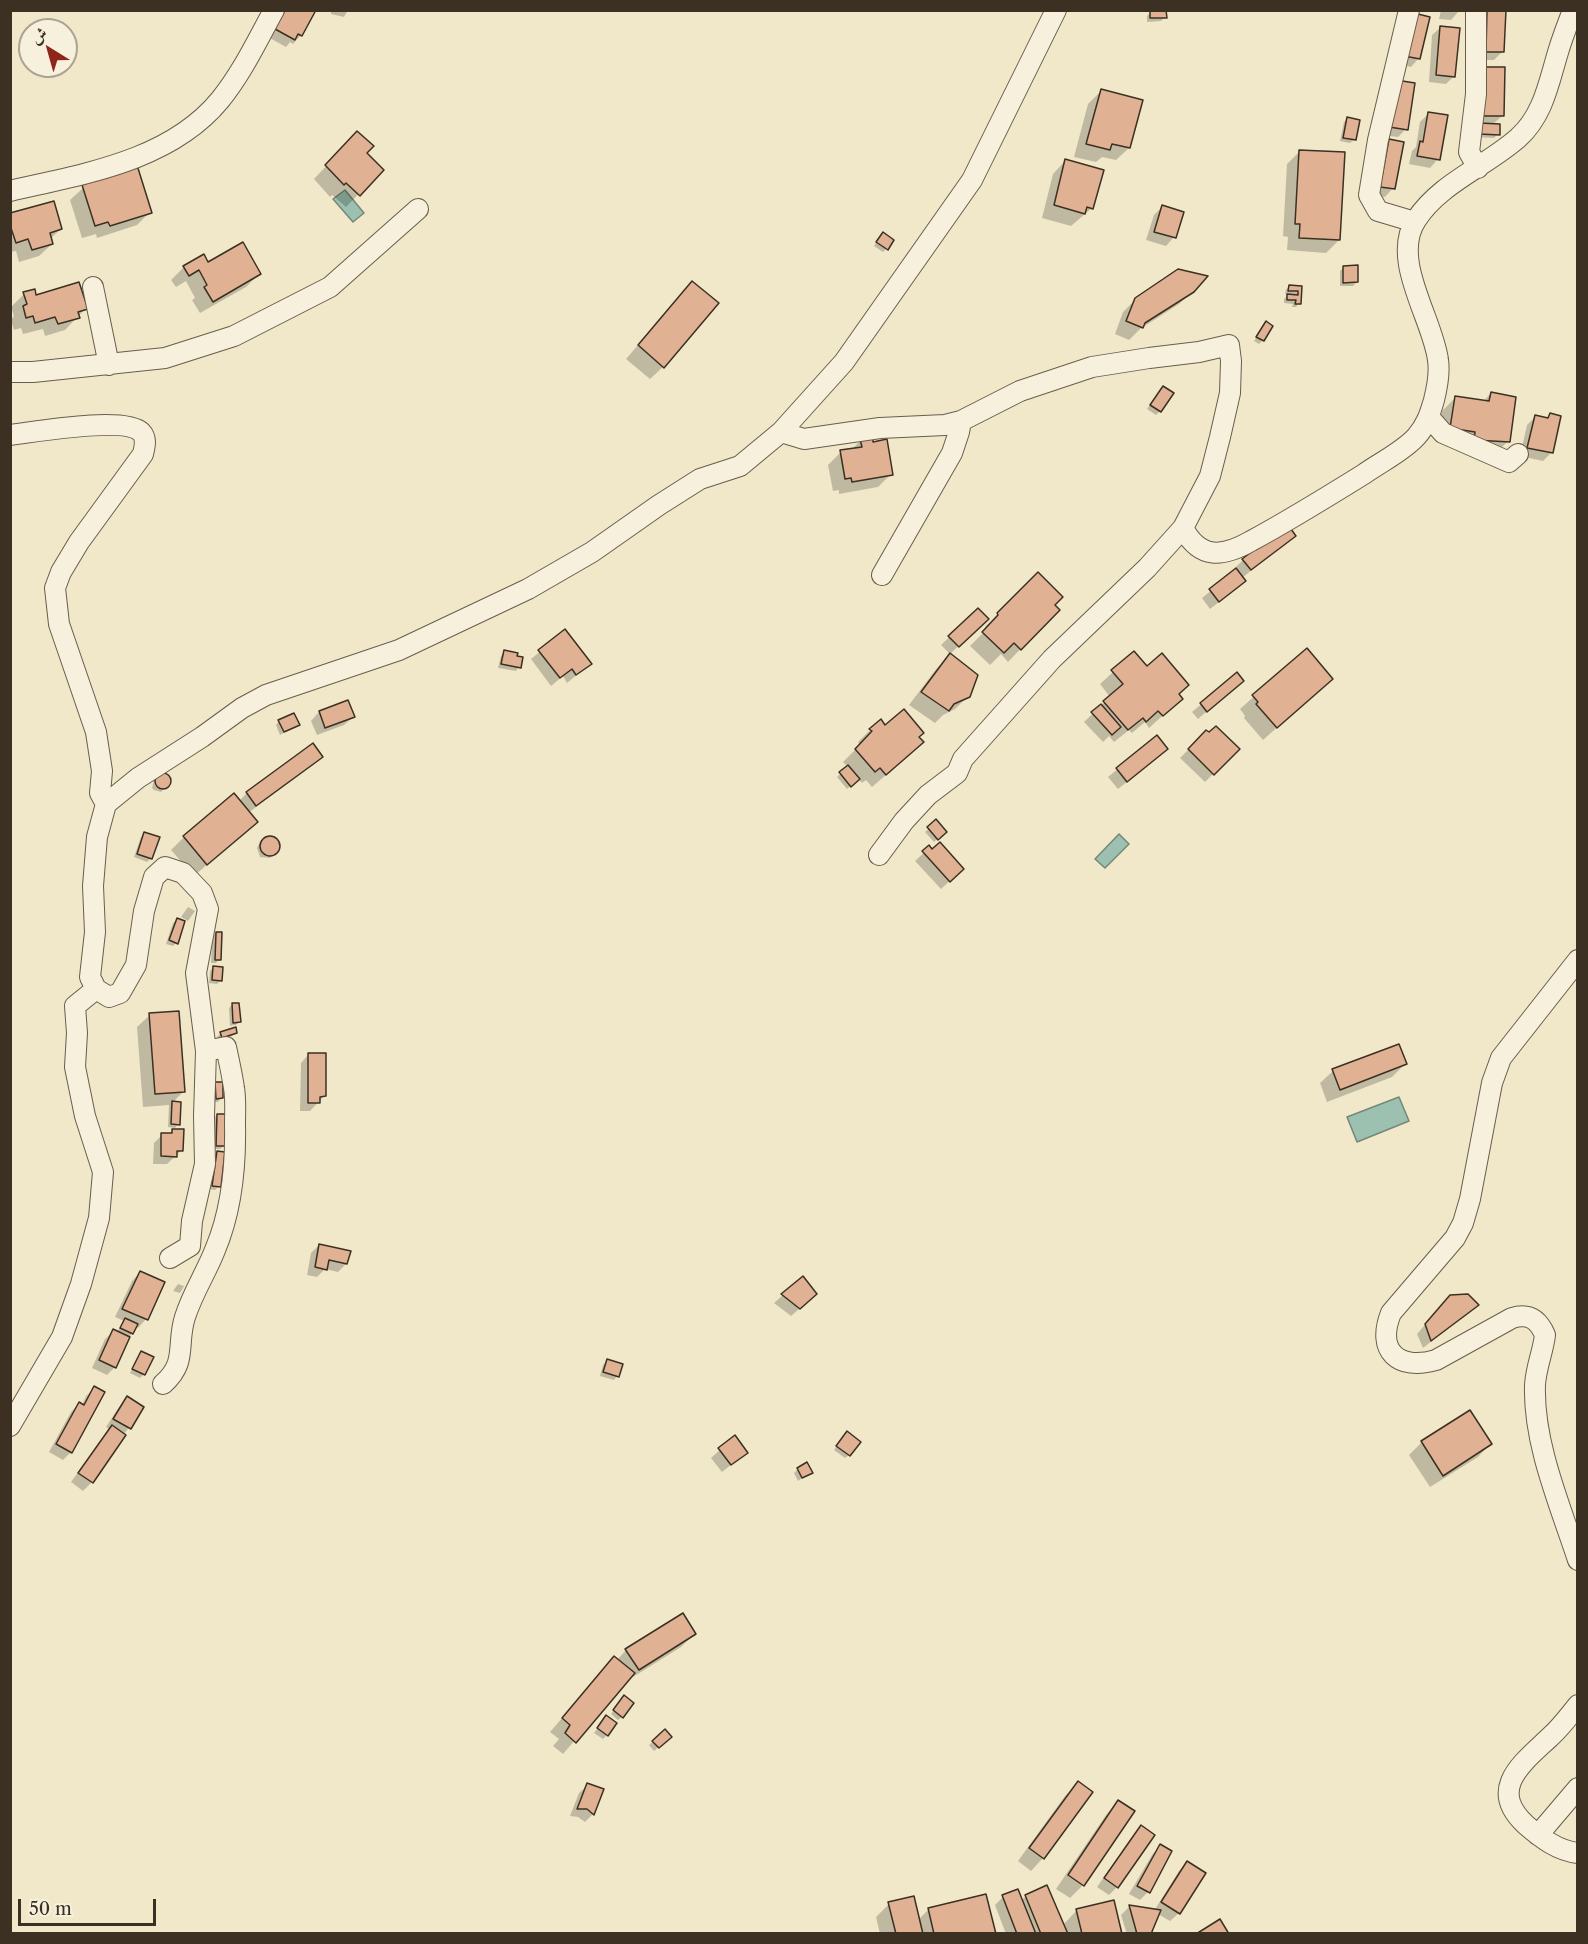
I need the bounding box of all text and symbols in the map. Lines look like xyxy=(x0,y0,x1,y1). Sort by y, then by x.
north arrow xyxy=(18,18,78,78)
text: ش xyxy=(26,22,51,48)
scale bar xyxy=(21,1887,159,1925)
text: 50 m xyxy=(29,1898,72,1920)

